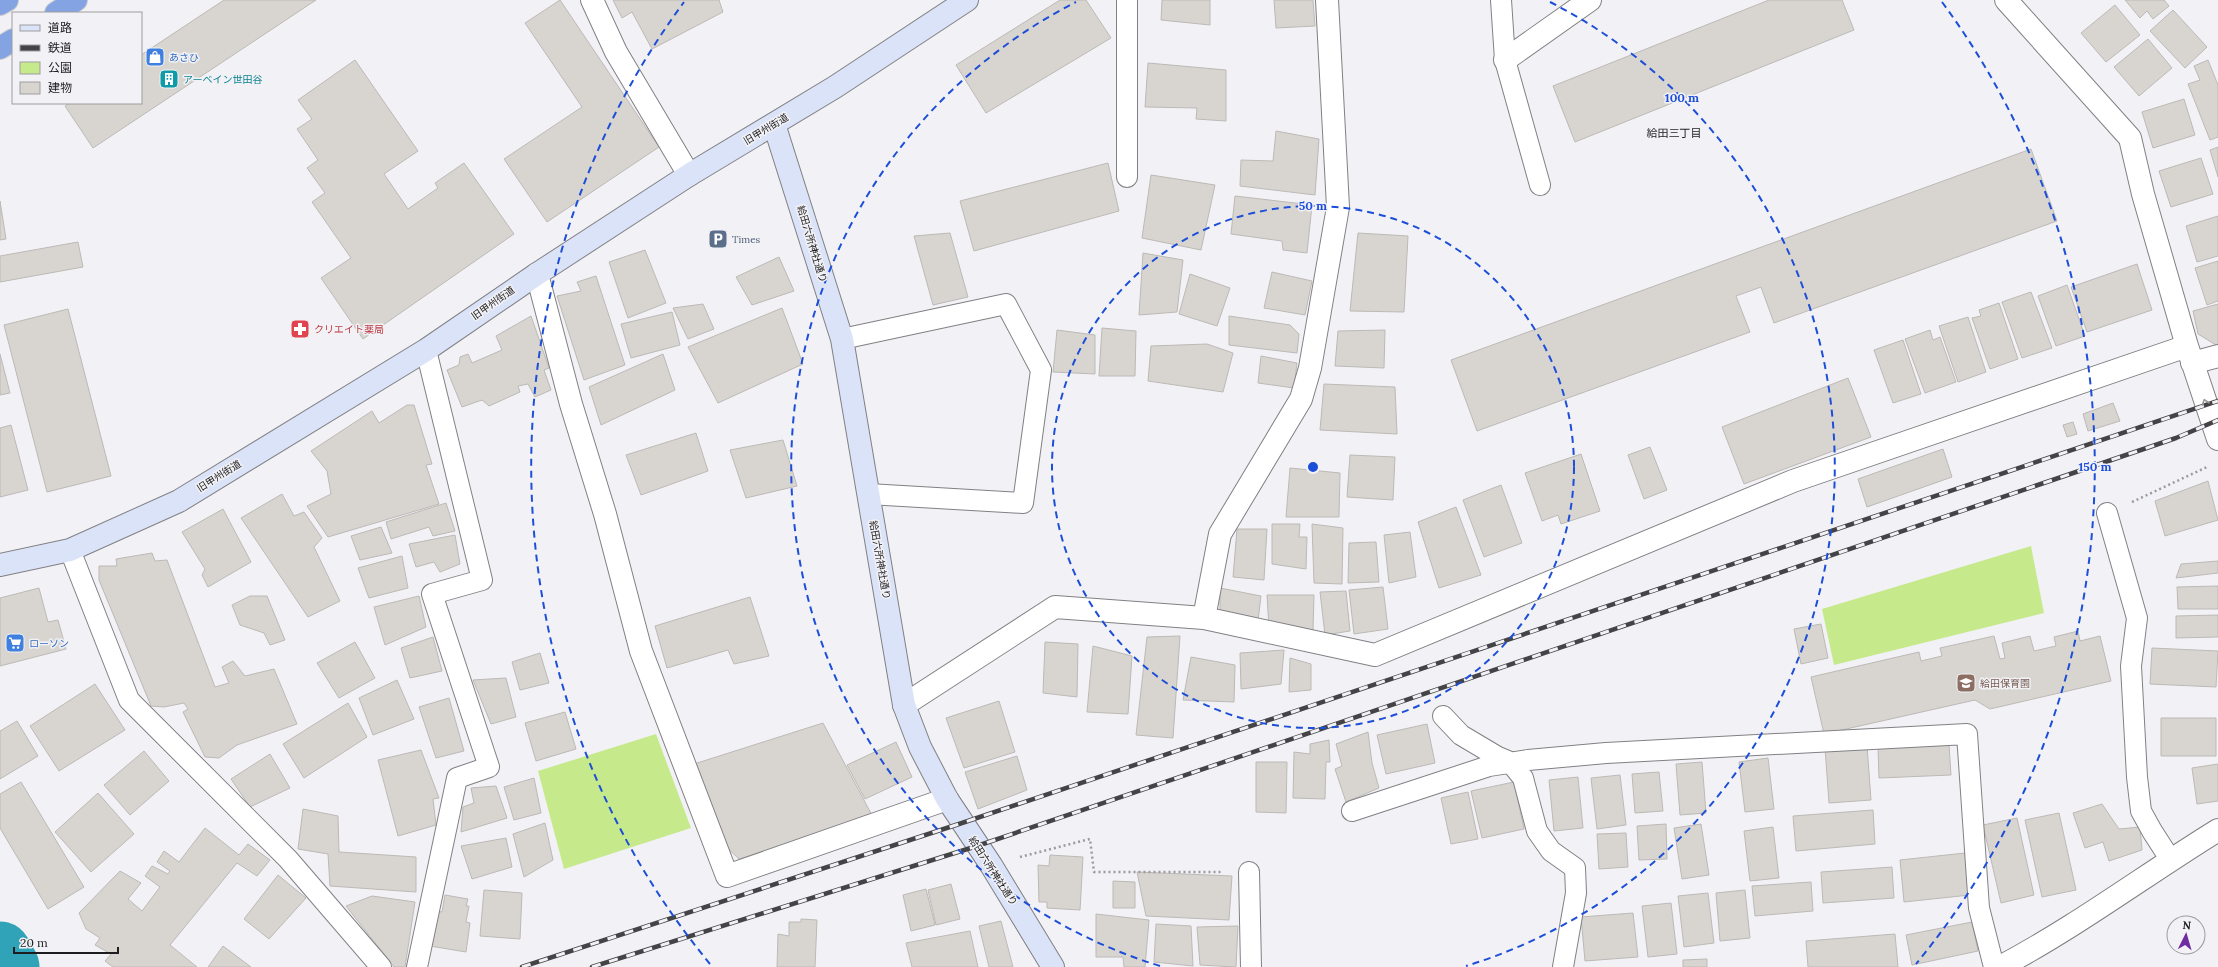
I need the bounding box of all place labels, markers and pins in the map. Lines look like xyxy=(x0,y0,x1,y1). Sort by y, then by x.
shop icon: あさひ xyxy=(144,46,166,68)
place label: あさひ xyxy=(169,51,199,64)
building icon: アーベイン世田谷 xyxy=(158,68,180,90)
place label: アーベイン世田谷 xyxy=(183,73,262,86)
parking icon: Times xyxy=(707,228,729,250)
place label: Times xyxy=(732,233,761,246)
pharmacy icon: クリエイト薬局 xyxy=(289,318,311,340)
place label: クリエイト薬局 xyxy=(314,323,384,336)
centre of rings xyxy=(1306,460,1320,474)
supermarket icon: ローソン xyxy=(4,632,26,654)
place label: ローソン xyxy=(29,637,69,650)
school or university icon: 給田保育園 xyxy=(1955,672,1977,694)
place label: 給田保育園 xyxy=(1980,677,2030,690)

